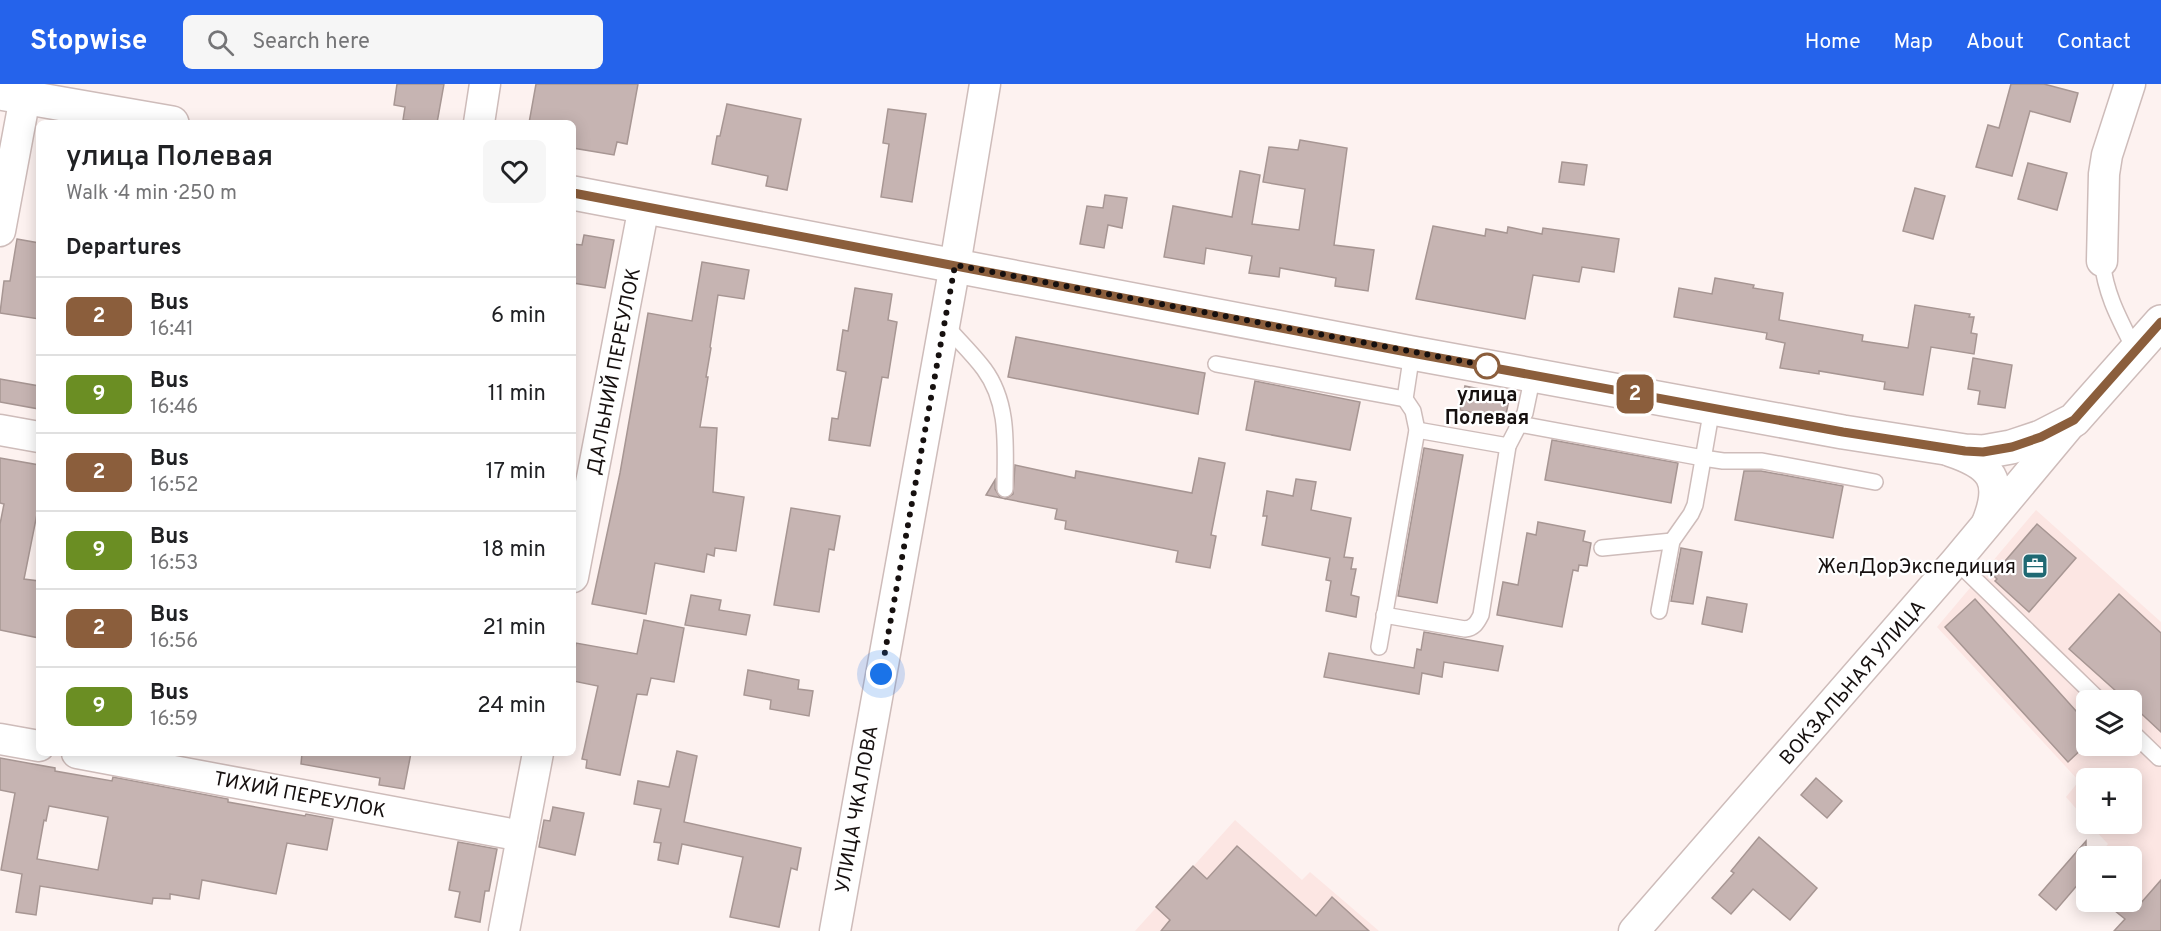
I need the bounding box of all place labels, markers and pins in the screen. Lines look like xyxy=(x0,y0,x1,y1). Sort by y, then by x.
marker: улица Полевая xyxy=(1474,353,1500,379)
place label: улица Полевая xyxy=(1445,383,1529,432)
office icon: ЖелДорЭкспедиция xyxy=(2020,551,2050,581)
place label: ЖелДорЭкспедиция xyxy=(1817,555,2016,581)

